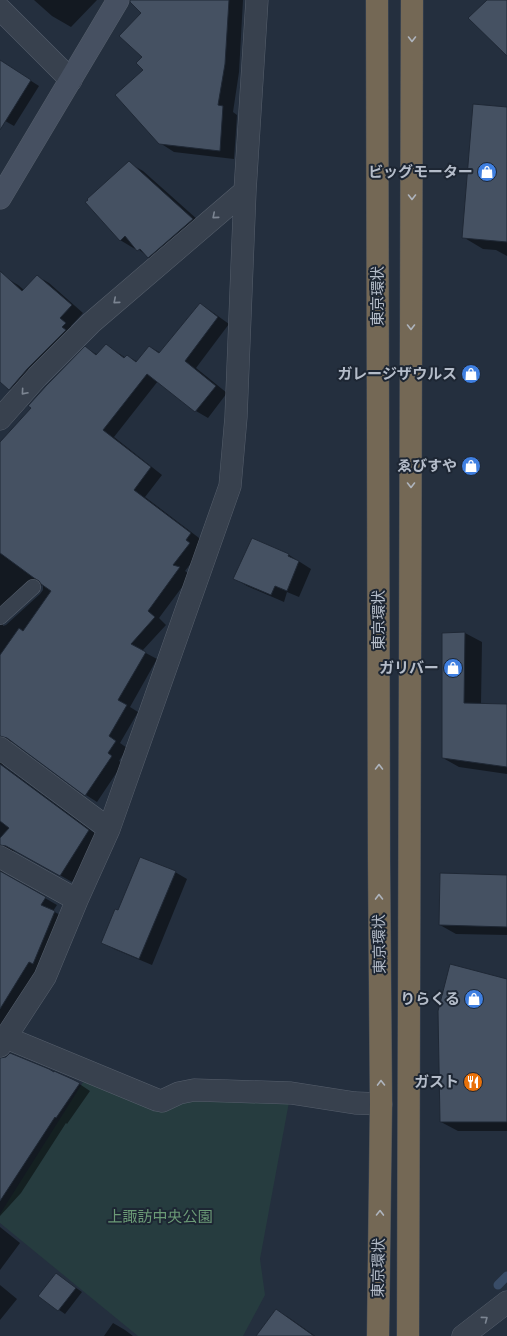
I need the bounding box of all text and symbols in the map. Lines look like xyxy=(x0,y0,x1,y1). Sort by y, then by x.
one-way arrow xyxy=(408,36,416,42)
shop icon: ビッグモーター xyxy=(476,161,498,183)
place label: ビッグモーター xyxy=(368,164,473,180)
one-way arrow xyxy=(408,194,416,200)
one-way arrow xyxy=(212,211,220,219)
street label: 東京環状 xyxy=(369,266,386,326)
one-way arrow xyxy=(114,296,121,303)
one-way arrow xyxy=(407,324,415,330)
shop icon: ガレージザウルス xyxy=(460,363,482,385)
place label: ガレージザウルス xyxy=(337,366,457,382)
one-way arrow xyxy=(21,387,29,395)
shop icon: ゑびすや xyxy=(460,455,482,477)
place label: ゑびすや xyxy=(397,458,457,474)
one-way arrow xyxy=(407,482,415,488)
street label: 東京環状 xyxy=(370,590,387,650)
shop icon: ガリバー xyxy=(442,657,464,679)
place label: ガリバー xyxy=(379,660,439,676)
one-way arrow xyxy=(375,764,383,770)
one-way arrow xyxy=(375,894,384,900)
street label: 東京環状 xyxy=(370,914,388,974)
shop icon: りらくる xyxy=(463,988,485,1010)
place label: りらくる xyxy=(400,991,460,1007)
restaurant icon: ガスト xyxy=(462,1071,484,1093)
place label: ガスト xyxy=(414,1074,459,1090)
one-way arrow xyxy=(377,1080,385,1086)
park label: 上諏訪中央公園 xyxy=(107,1209,213,1225)
one-way arrow xyxy=(376,1210,384,1216)
street label: 東京環状 xyxy=(369,1238,387,1298)
one-way arrow xyxy=(481,1317,488,1324)

